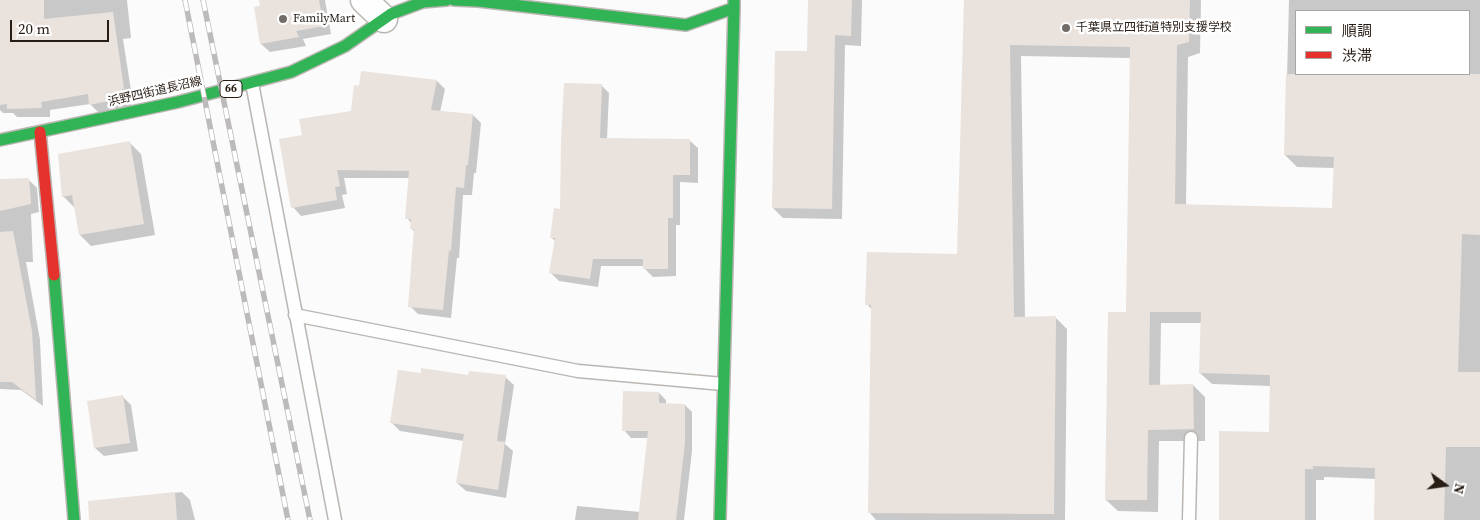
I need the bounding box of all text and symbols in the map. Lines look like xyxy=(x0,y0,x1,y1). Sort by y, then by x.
scale bar xyxy=(12,10,111,42)
legend xyxy=(1295,10,1470,75)
place label: FamilyMart xyxy=(293,12,355,26)
marker: FamilyMart xyxy=(277,13,289,25)
text: 20 m xyxy=(18,18,50,39)
text: 順調 xyxy=(1342,20,1372,41)
place label: 千葉県立四街道特別支援学校 xyxy=(1076,21,1232,35)
marker: 千葉県立四街道特別支援学校 xyxy=(1060,22,1072,34)
text: 渋滞 xyxy=(1342,45,1372,66)
street label: 浜野四街道長沼線 xyxy=(107,74,203,110)
road number: 66 xyxy=(220,80,242,98)
north arrow xyxy=(1420,460,1470,510)
text: N xyxy=(1449,481,1470,496)

